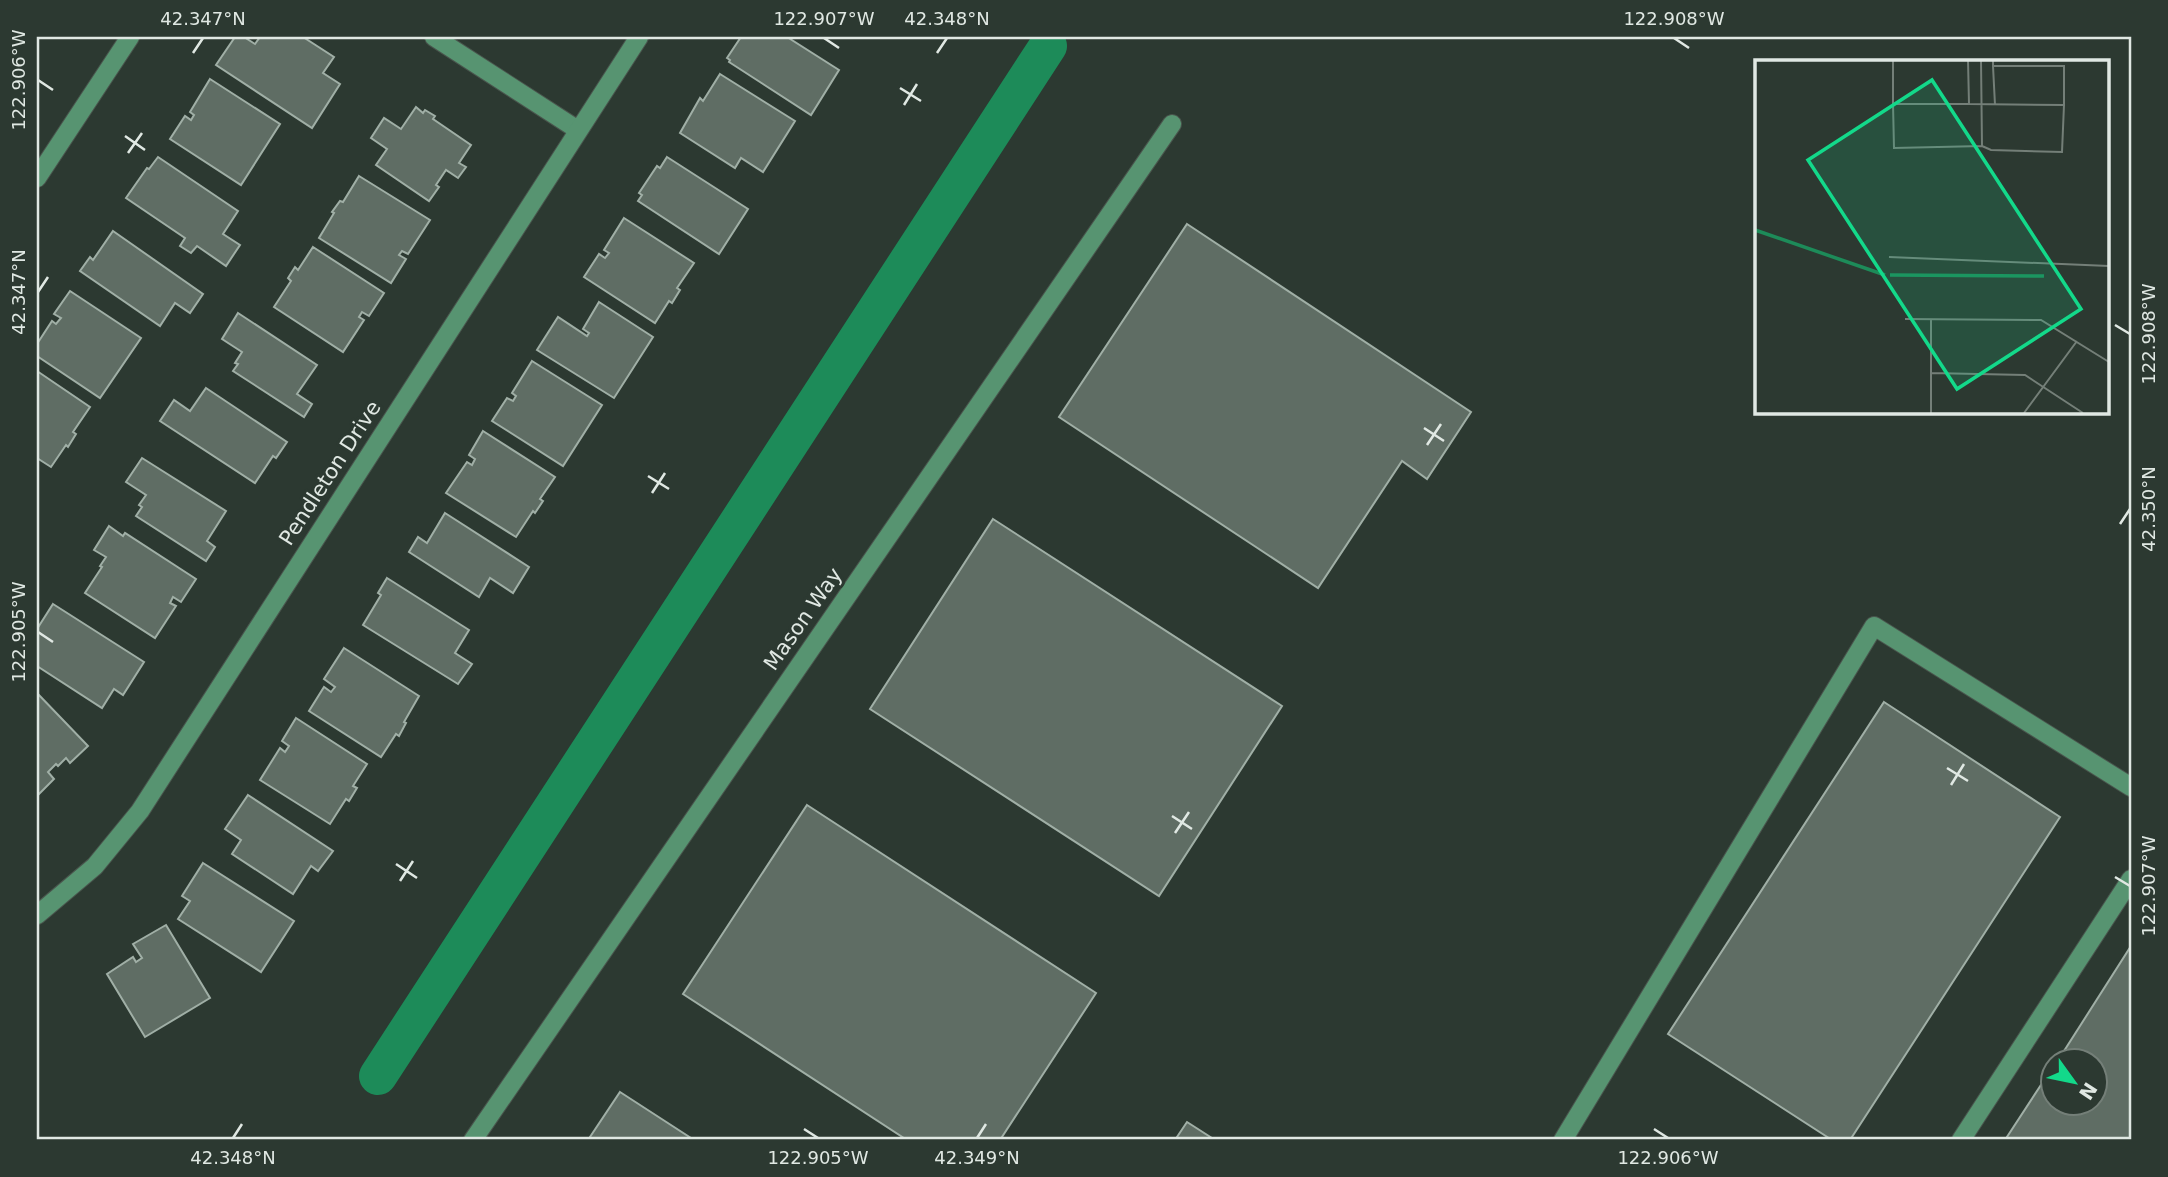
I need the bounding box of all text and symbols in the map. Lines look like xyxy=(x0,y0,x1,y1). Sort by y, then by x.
text: 42.347°N xyxy=(160,8,246,29)
text: 122.907°W xyxy=(773,8,875,29)
text: 42.348°N xyxy=(904,8,990,29)
text: 122.908°W xyxy=(1623,8,1725,29)
text: 122.906°W xyxy=(8,29,29,131)
inset map xyxy=(1755,60,2108,413)
text: 42.347°N xyxy=(8,249,29,335)
text: 122.908°W xyxy=(2138,283,2159,385)
street label: Pendleton Drive xyxy=(274,396,386,550)
text: 42.350°N xyxy=(2138,466,2159,552)
street label: Mason Way xyxy=(759,563,847,675)
text: 122.905°W xyxy=(8,581,29,683)
text: 122.907°W xyxy=(2138,835,2159,937)
north arrow xyxy=(2038,1048,2108,1118)
text: N xyxy=(2075,1079,2102,1104)
text: 42.348°N xyxy=(190,1147,276,1168)
text: 122.905°W xyxy=(767,1147,869,1168)
text: 42.349°N xyxy=(934,1147,1020,1168)
text: 122.906°W xyxy=(1617,1147,1719,1168)

